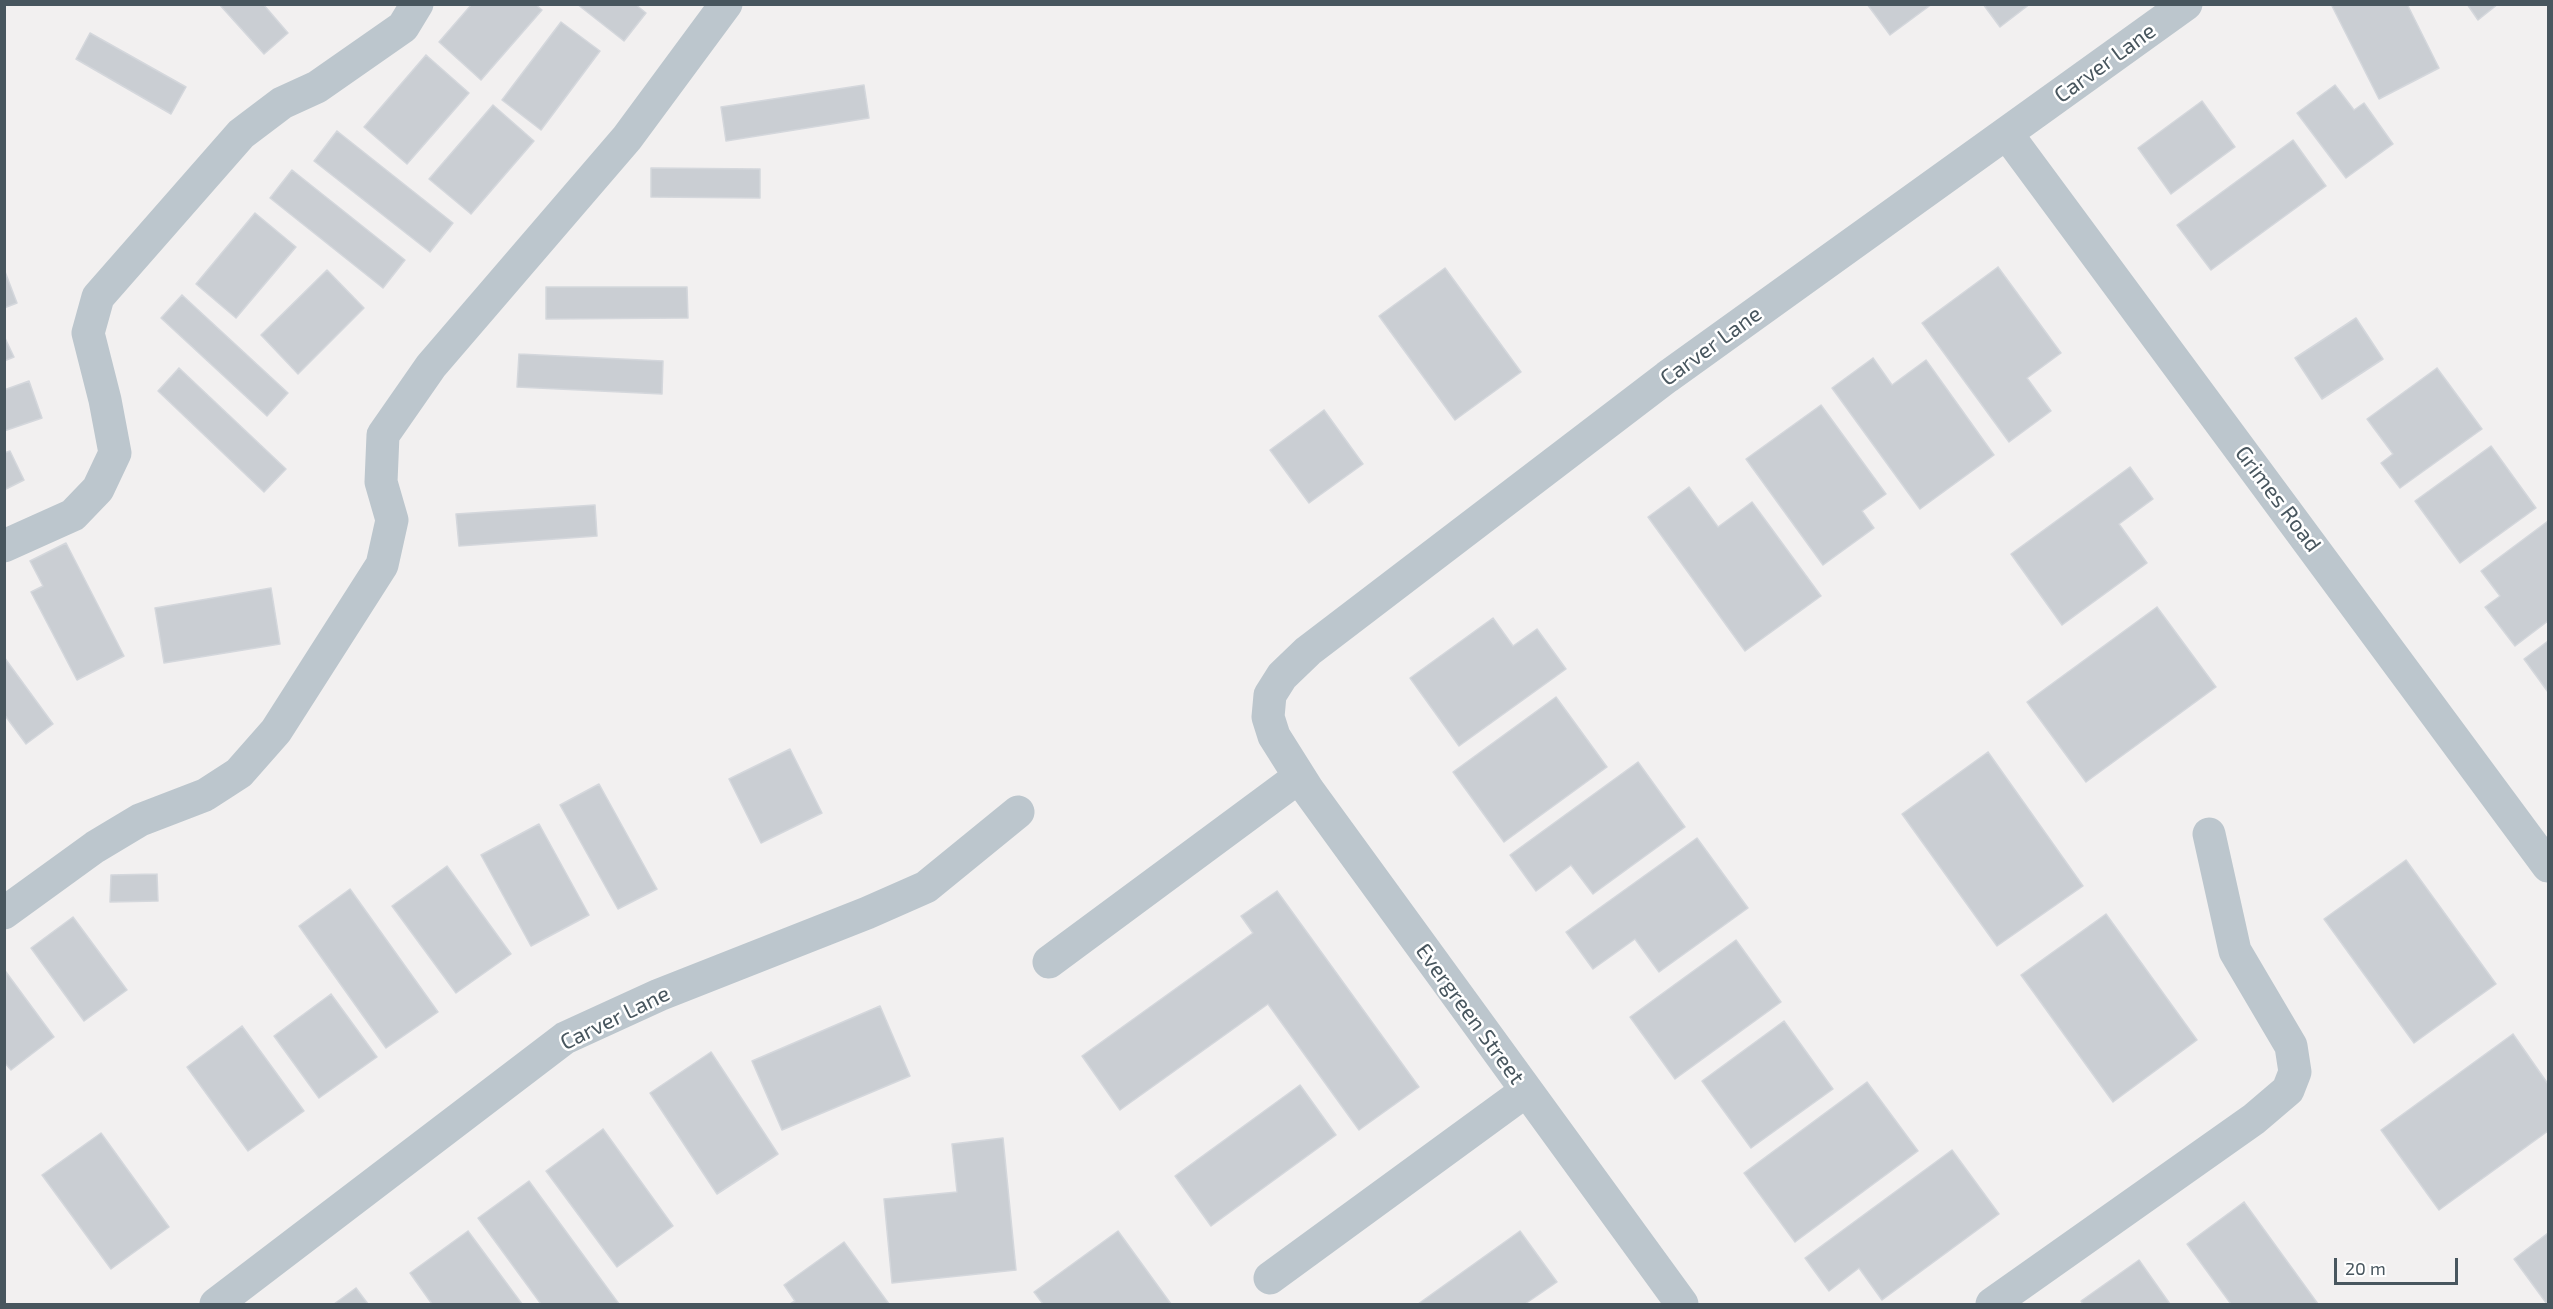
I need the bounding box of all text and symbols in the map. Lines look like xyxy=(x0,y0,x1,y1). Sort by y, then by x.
street label: Carver Lane xyxy=(2049,17,2161,109)
street label: Carver Lane xyxy=(1655,300,1767,392)
street label: Grimes Road xyxy=(2230,441,2326,557)
street label: Evergreen Street xyxy=(1410,938,1530,1090)
street label: Carver Lane xyxy=(556,980,674,1056)
scale bar xyxy=(2337,1246,2462,1284)
text: 20 m xyxy=(2345,1257,2386,1279)

